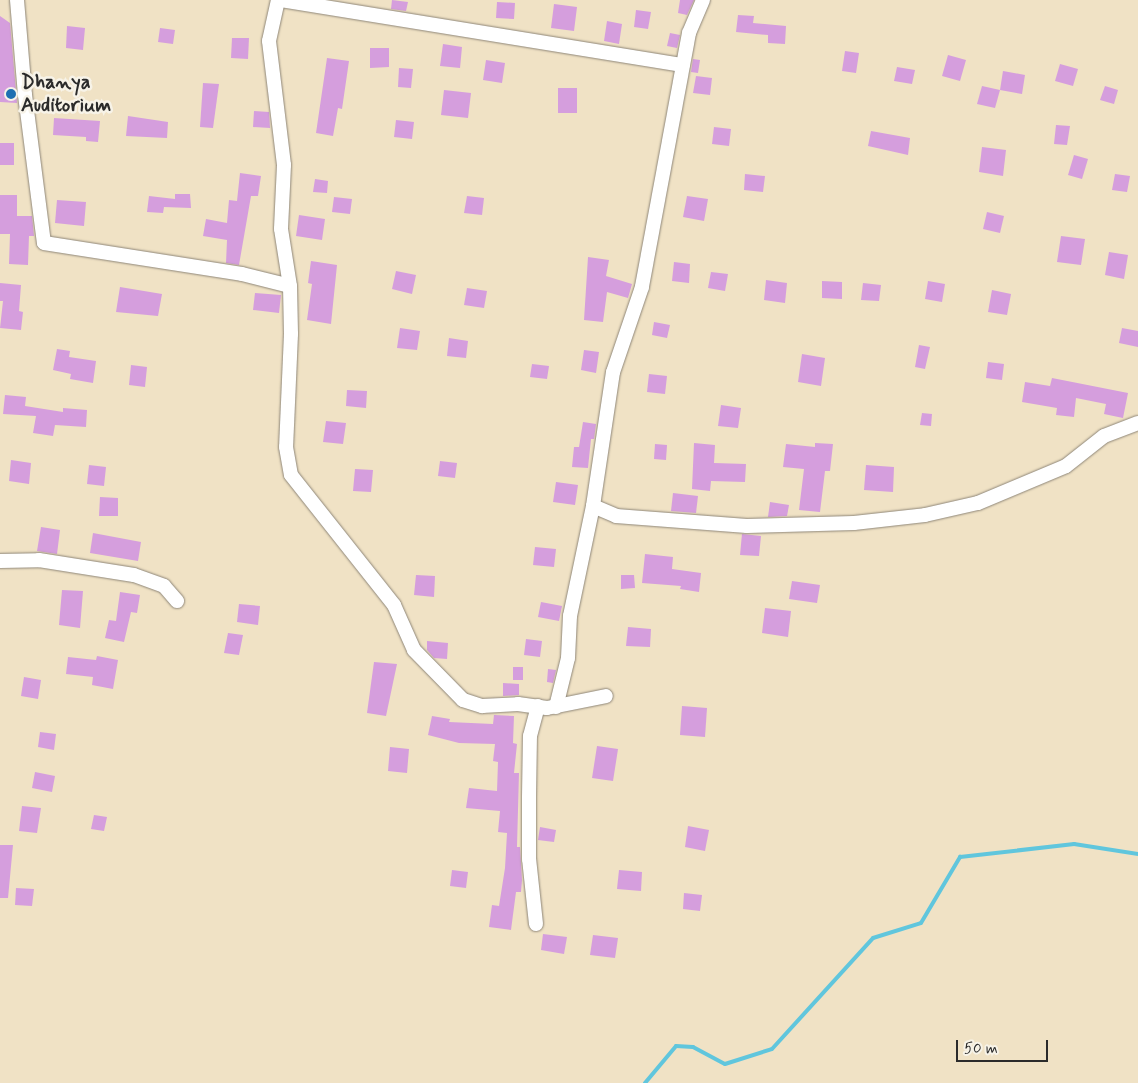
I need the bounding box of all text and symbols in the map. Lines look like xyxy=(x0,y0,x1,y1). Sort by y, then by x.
place label: Dhanya Auditorium xyxy=(21,70,111,117)
marker: Dhanya Auditorium xyxy=(5,88,17,100)
scale bar xyxy=(958,1030,1050,1062)
text: 50 m xyxy=(964,1039,998,1059)

